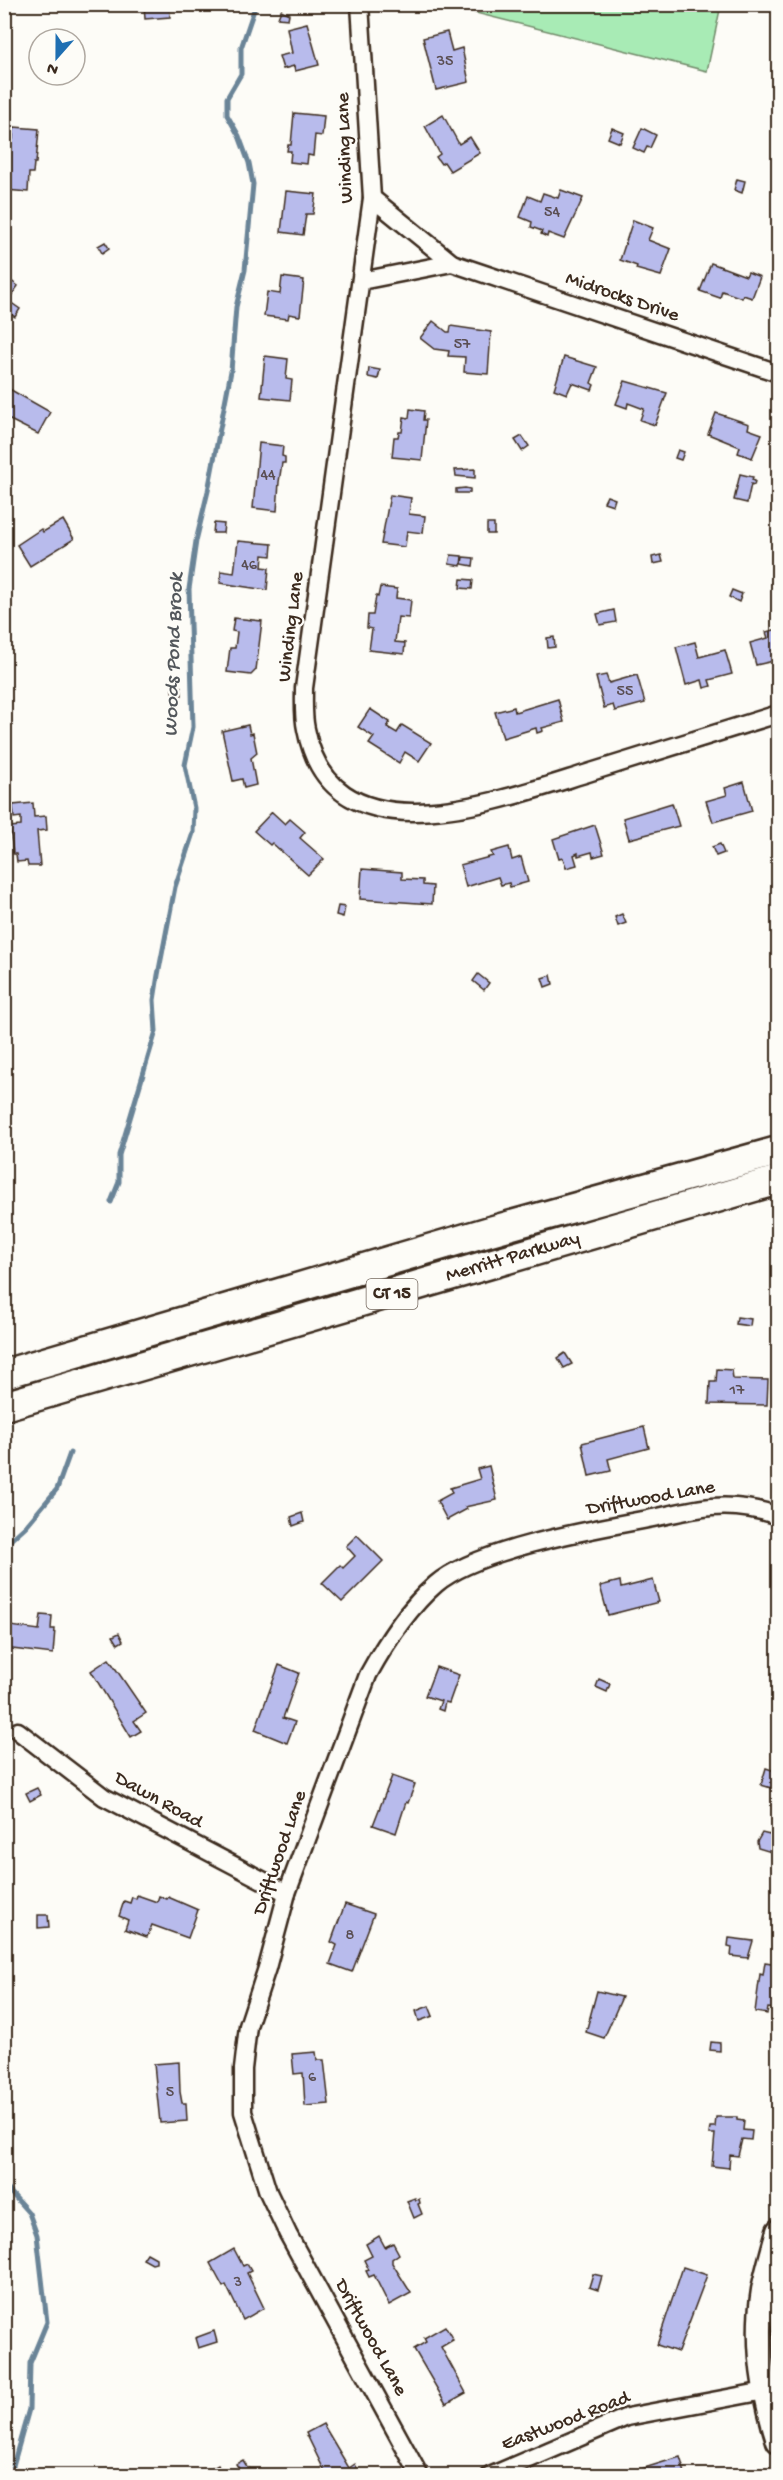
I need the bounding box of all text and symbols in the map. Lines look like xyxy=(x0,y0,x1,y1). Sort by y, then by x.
north arrow xyxy=(27,27,87,87)
house number: 35 xyxy=(436,53,453,72)
text: N xyxy=(44,57,61,78)
street label: Winding Lane xyxy=(333,92,359,204)
house number: 54 xyxy=(544,204,560,223)
street label: Midrocks Drive xyxy=(562,268,683,328)
house number: 57 xyxy=(454,336,471,355)
house number: 44 xyxy=(260,467,276,486)
house number: 46 xyxy=(241,557,258,576)
water label: Woods Pond Brook xyxy=(160,570,190,737)
street label: Winding Lane xyxy=(274,570,310,683)
house number: 55 xyxy=(617,683,633,702)
street label: Merritt Parkway xyxy=(443,1227,583,1288)
road number: CT 15 xyxy=(366,1279,418,1309)
house number: 17 xyxy=(729,1382,745,1401)
street label: Driftwood Lane xyxy=(583,1476,718,1522)
street label: Dawn Road xyxy=(108,1766,208,1836)
street label: Driftwood Lane xyxy=(248,1787,313,1920)
house number: 8 xyxy=(346,1927,355,1946)
house number: 6 xyxy=(308,2069,317,2088)
house number: 5 xyxy=(166,2084,174,2103)
house number: 3 xyxy=(233,2274,242,2293)
street label: Driftwood Lane xyxy=(328,2274,412,2401)
street label: Eastwood Road xyxy=(499,2386,635,2457)

